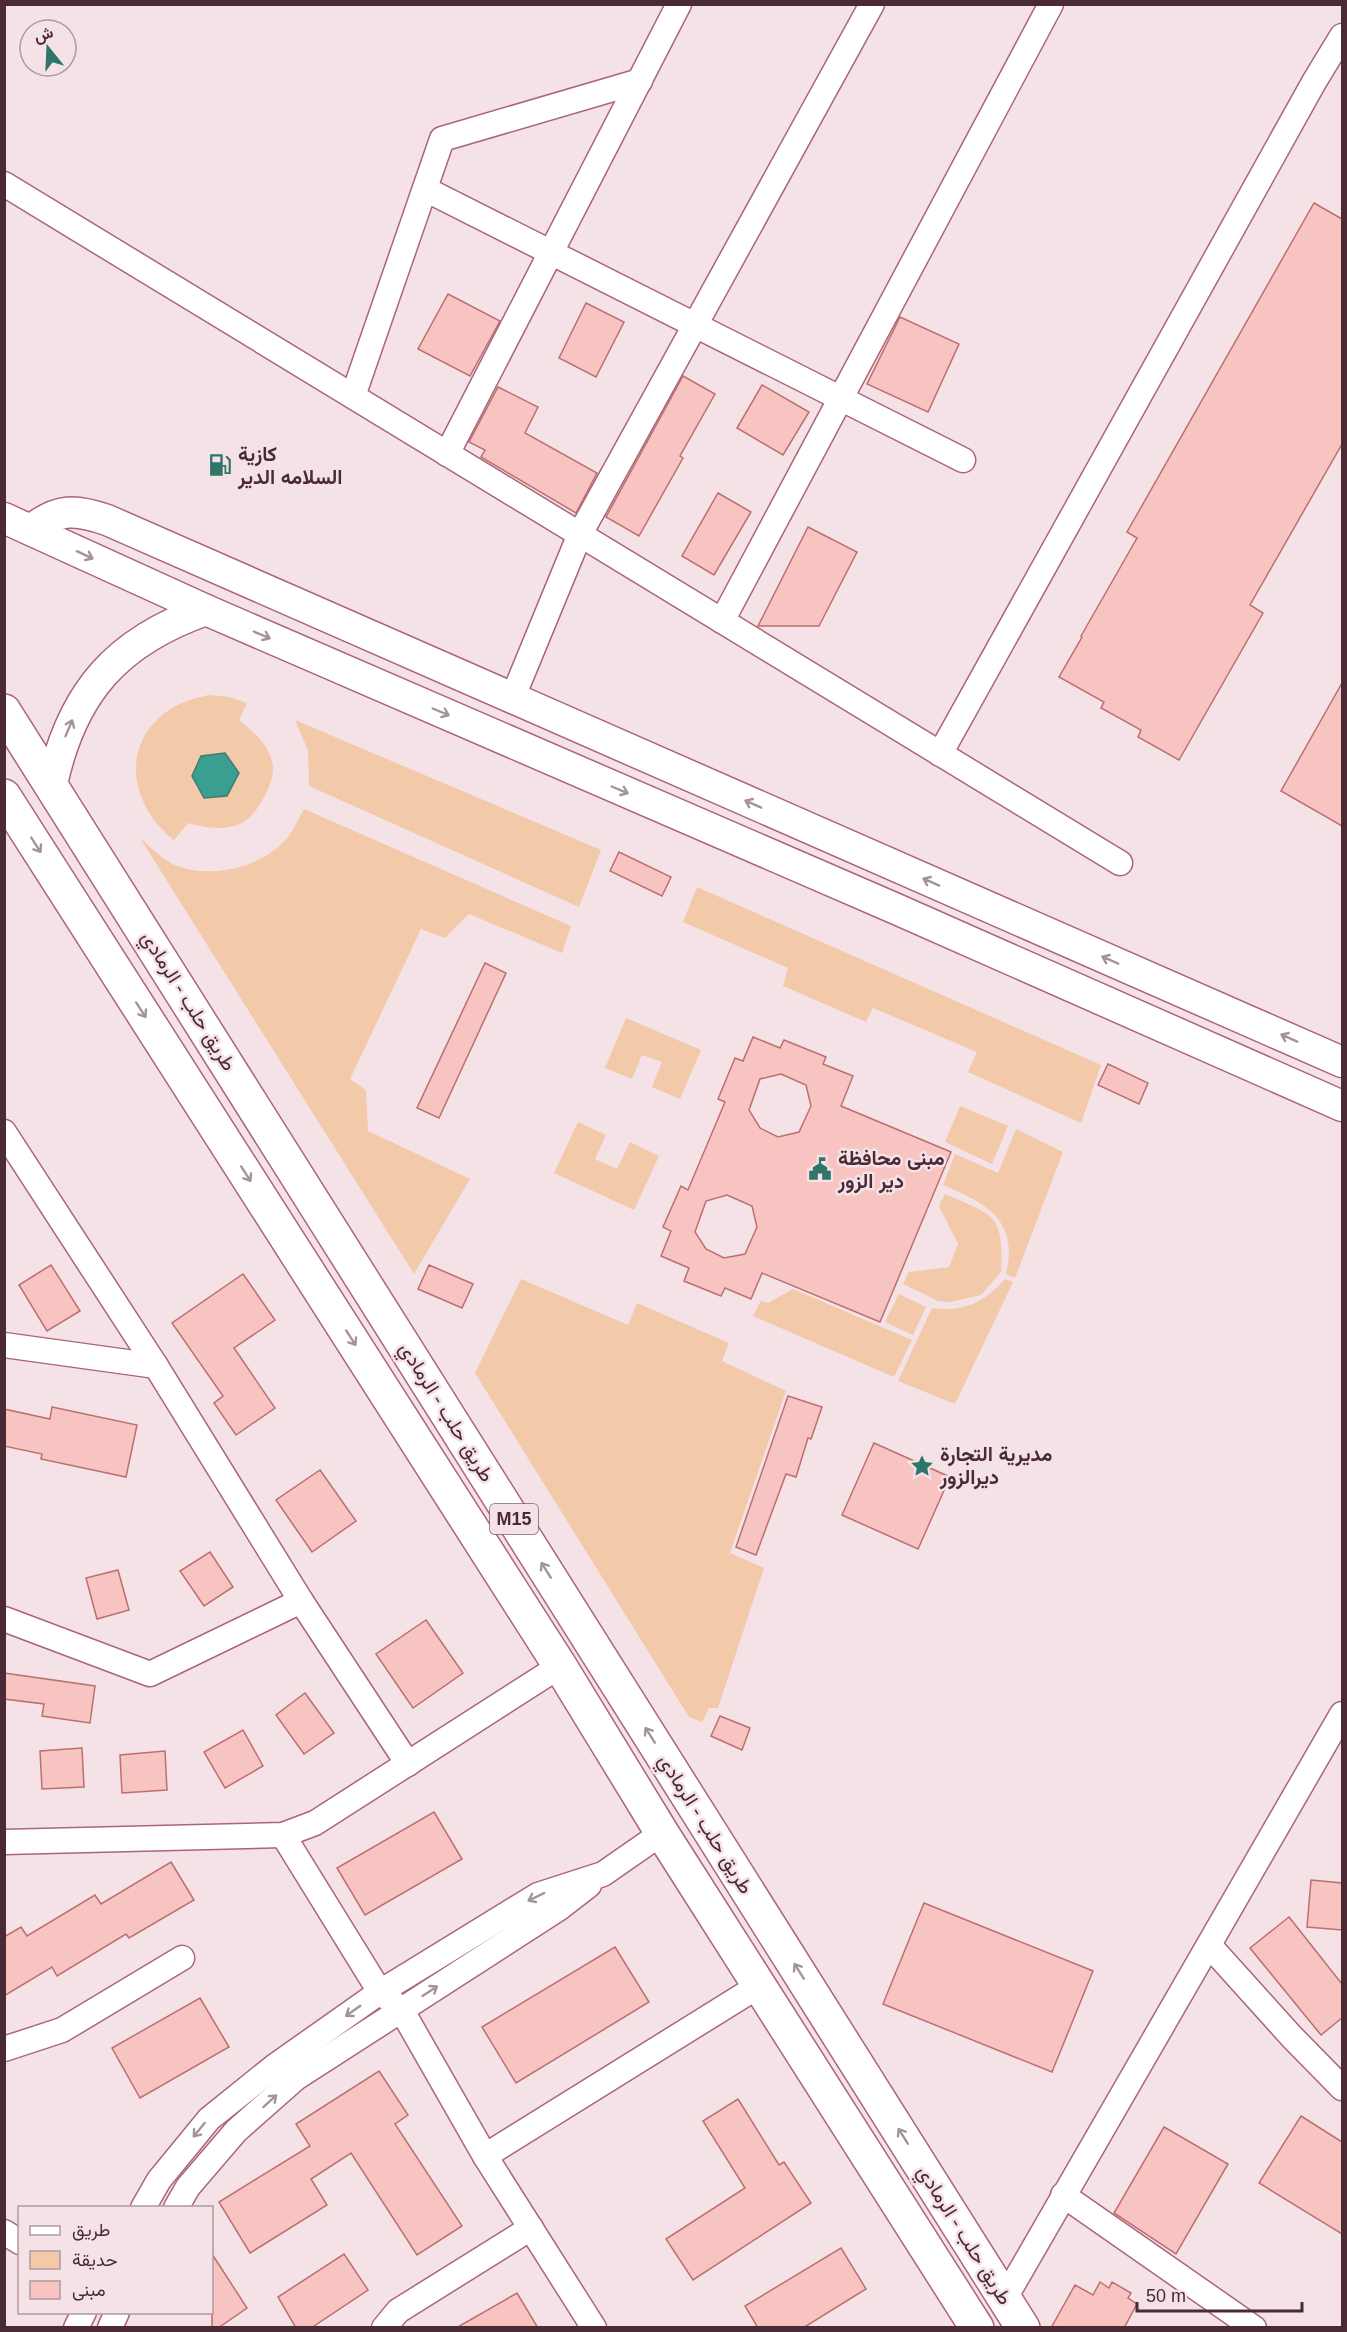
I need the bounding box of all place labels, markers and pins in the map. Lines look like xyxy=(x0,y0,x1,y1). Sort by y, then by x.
place label: كازية السلامه الدير xyxy=(237,443,342,490)
fuel station icon: كازية السلامه الدير xyxy=(207,452,233,478)
place label: مبنى محافظة دير الزور xyxy=(837,1147,945,1194)
public building icon: مبنى محافظة دير الزور xyxy=(807,1156,833,1182)
place label: مديرية التجارة ديرالزور xyxy=(939,1443,1052,1490)
place icon: مديرية التجارة ديرالزور xyxy=(909,1453,935,1479)

